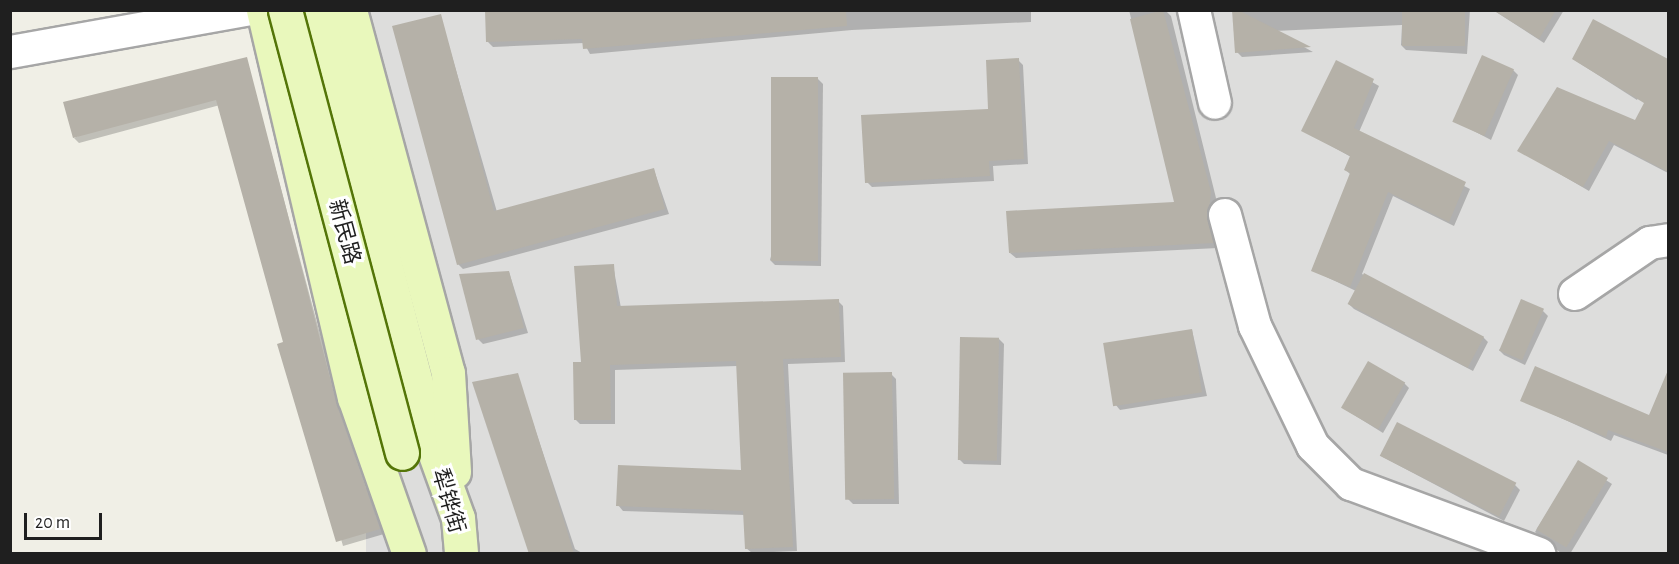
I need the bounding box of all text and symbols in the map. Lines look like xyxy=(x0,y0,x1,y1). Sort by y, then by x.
street label: 新民路 xyxy=(323,197,365,267)
street label: 犁铧街 xyxy=(426,466,470,536)
scale bar xyxy=(27,501,105,539)
text: 20 m xyxy=(35,514,70,532)

